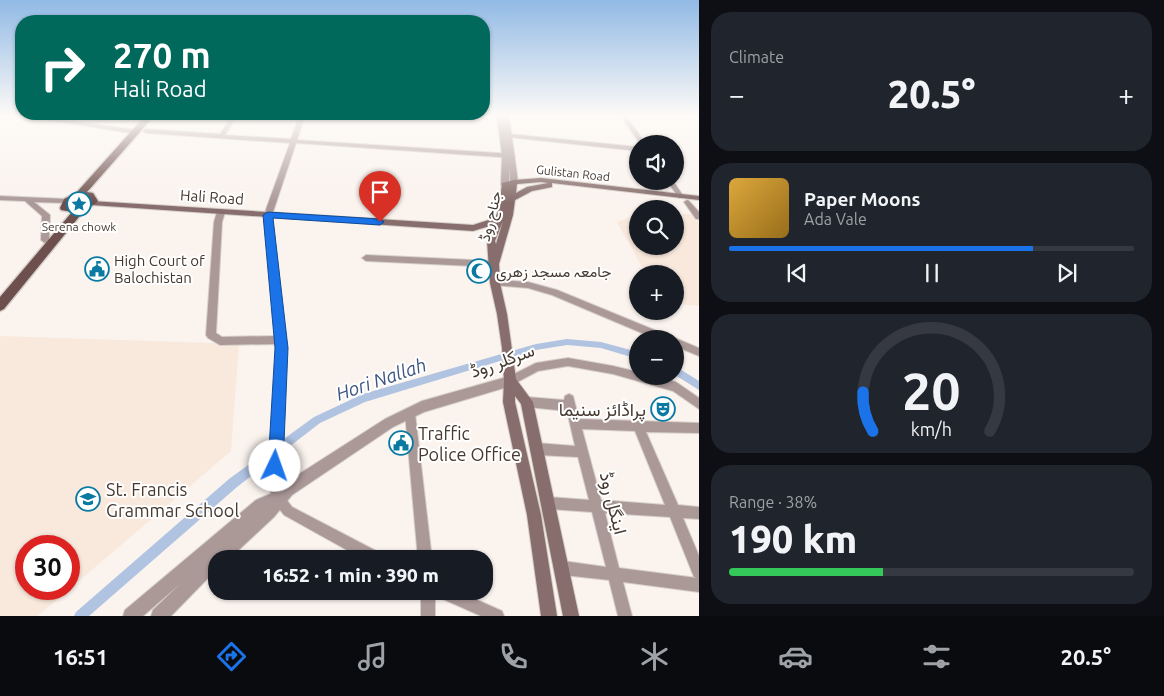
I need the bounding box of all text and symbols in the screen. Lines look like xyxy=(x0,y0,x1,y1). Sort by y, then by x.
icon: right xyxy=(30,35,95,100)
text: 270 m xyxy=(113,35,211,75)
text: Climate xyxy=(729,48,784,66)
text: 20.5° xyxy=(888,73,975,115)
text: Hali Road xyxy=(113,76,207,101)
text: − xyxy=(729,79,745,110)
text: + xyxy=(1118,79,1134,110)
map controls xyxy=(629,135,684,385)
button: sound xyxy=(629,135,684,190)
street label: Gulistan Road xyxy=(535,163,611,183)
pin xyxy=(359,171,401,222)
icon: arrive xyxy=(366,178,394,206)
street label: Hali Road xyxy=(180,186,244,208)
text: Paper Moons xyxy=(804,188,921,210)
street label: جناح روڈ xyxy=(476,189,507,244)
place icon: Serena chowk xyxy=(66,191,92,217)
button: search xyxy=(629,200,684,255)
text: Ada Vale xyxy=(804,210,867,228)
place label: Serena chowk xyxy=(42,220,116,233)
place label: High Court of Balochistan xyxy=(114,252,205,286)
public building icon: High Court of Balochistan xyxy=(84,256,110,282)
mosque icon: جامعہ مسجد زھری xyxy=(466,258,492,284)
icon: previous xyxy=(783,259,811,287)
icon: pause xyxy=(918,259,946,287)
icon: next xyxy=(1053,259,1081,287)
place label: جامعہ مسجد زھری xyxy=(496,263,611,282)
button: + xyxy=(629,265,684,320)
button: − xyxy=(629,330,684,385)
street label: سرکلر روڈ xyxy=(467,339,537,383)
water label: Hori Nallah xyxy=(333,353,429,405)
text: 20 xyxy=(902,362,961,420)
theatre icon: پراڈائز سنیما xyxy=(650,396,676,422)
place label: پراڈائز سنیما xyxy=(559,399,646,422)
text: km/h xyxy=(911,419,952,439)
place label: Traffic Police Office xyxy=(418,423,521,464)
public building icon: Traffic Police Office xyxy=(388,430,414,456)
position arrow xyxy=(248,439,300,491)
street label: اینگل روڈ xyxy=(595,470,631,537)
place label: St. Francis Grammar School xyxy=(106,479,239,520)
school or university icon: St. Francis Grammar School xyxy=(75,486,101,512)
text: Range · 38% xyxy=(729,493,817,511)
text: 190 km xyxy=(729,518,857,560)
speed limit sign: 30 xyxy=(15,535,80,600)
text: 16:52 · 1 min · 390 m xyxy=(262,564,439,586)
icon: directions xyxy=(214,639,249,674)
icon: music xyxy=(355,639,390,674)
icon: phone xyxy=(496,639,531,674)
icon: climate xyxy=(637,639,672,674)
icon: car xyxy=(778,639,813,674)
icon: filters xyxy=(919,639,954,674)
text: 16:51 xyxy=(53,644,108,669)
text: 20.5° xyxy=(1061,644,1111,669)

